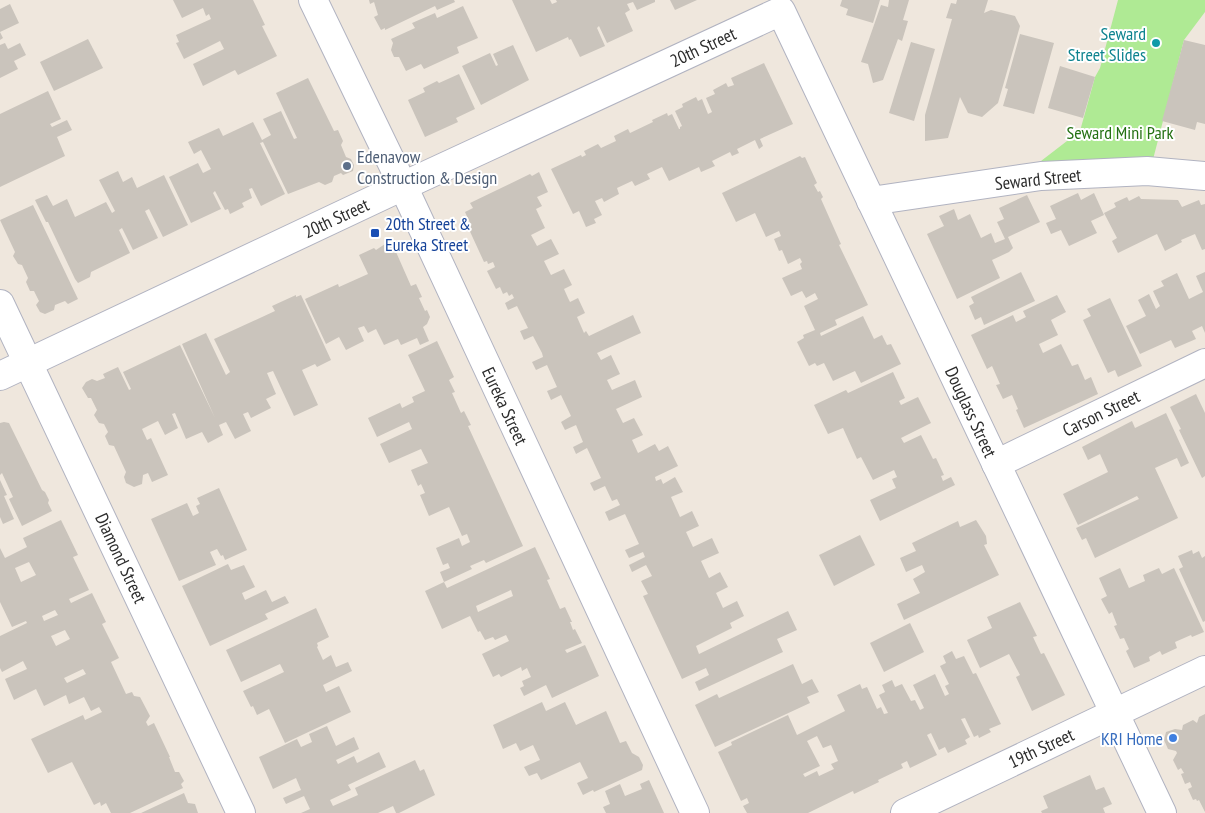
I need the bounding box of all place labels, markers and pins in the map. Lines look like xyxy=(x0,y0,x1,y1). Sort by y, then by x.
place label: Seward Street Slides xyxy=(1068,22,1146,66)
marker: Seward Street Slides xyxy=(1150,37,1162,49)
place label: Edenavow Construction & Design xyxy=(357,145,497,189)
marker: Edenavow Construction & Design xyxy=(341,160,353,172)
place label: 20th Street & Eureka Street xyxy=(385,212,471,256)
marker: 20th Street & Eureka Street xyxy=(369,227,381,239)
place label: KRI Home xyxy=(1101,727,1163,750)
marker: KRI Home xyxy=(1167,732,1179,744)

